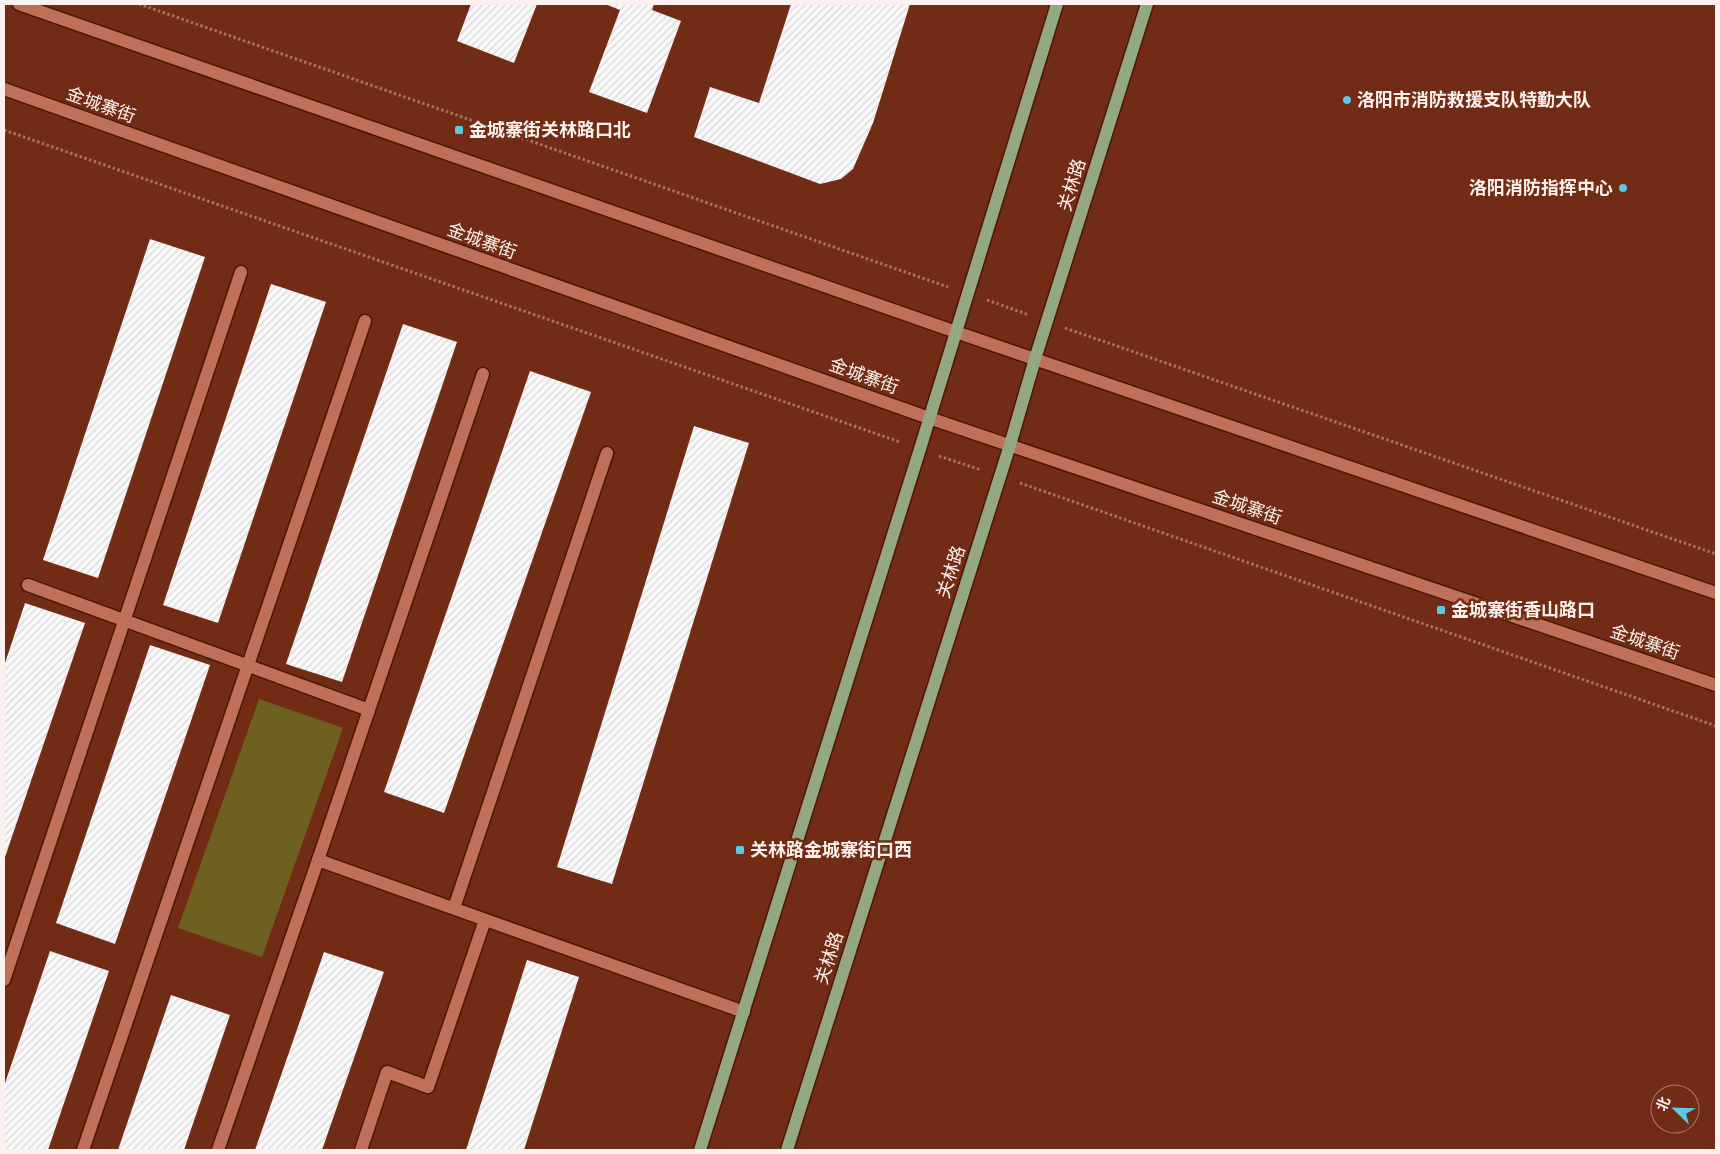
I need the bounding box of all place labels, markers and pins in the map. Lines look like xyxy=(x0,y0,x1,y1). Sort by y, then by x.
place label: 洛阳市消防救援支队特勤大队 xyxy=(1357,87,1591,113)
marker: 洛阳市消防救援支队特勤大队 xyxy=(1341,94,1353,106)
place label: 金城寨街关林路口北 xyxy=(469,117,631,143)
marker: 金城寨街关林路口北 xyxy=(453,124,465,136)
place label: 洛阳消防指挥中心 xyxy=(1469,175,1613,201)
marker: 洛阳消防指挥中心 xyxy=(1617,182,1629,194)
place label: 金城寨街香山路口 xyxy=(1451,597,1595,623)
marker: 金城寨街香山路口 xyxy=(1435,604,1447,616)
place label: 关林路金城寨街口西 xyxy=(750,837,912,863)
marker: 关林路金城寨街口西 xyxy=(734,844,746,856)

